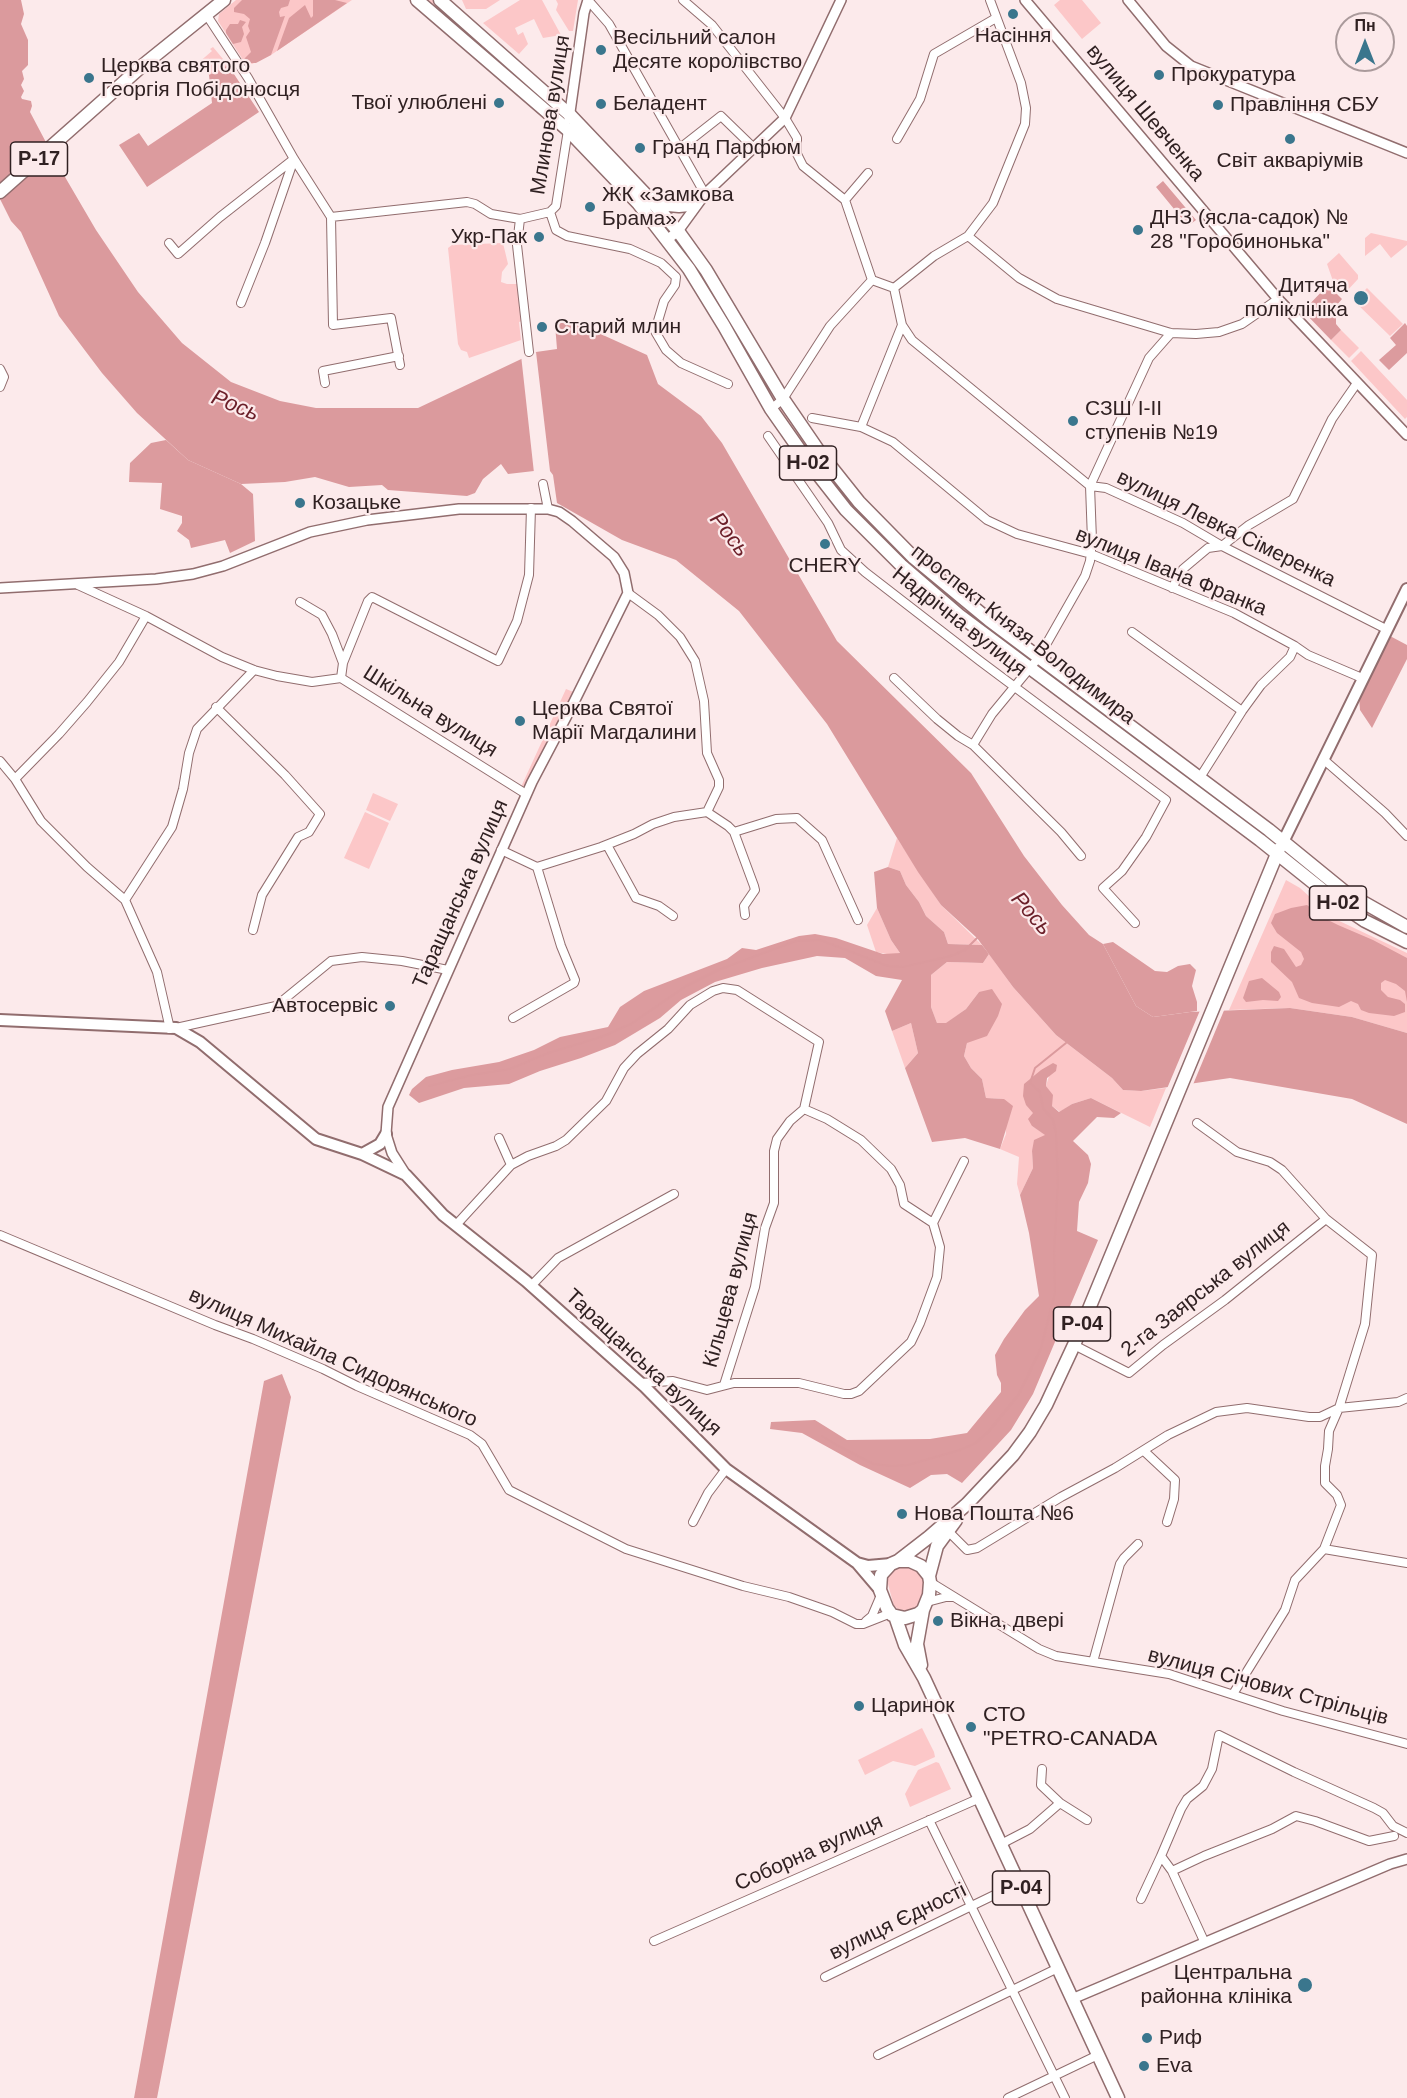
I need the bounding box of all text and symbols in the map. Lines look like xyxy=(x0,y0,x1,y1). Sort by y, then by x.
marker: Насіння xyxy=(1006,7,1020,21)
north arrow xyxy=(1335,12,1395,72)
text: Пн xyxy=(1354,17,1376,34)
place label: Насіння xyxy=(975,23,1051,49)
place label: Весільний салон Десяте королівство xyxy=(613,25,802,75)
street label: Млинова вулиця xyxy=(526,33,576,197)
street label: вулиця Шевченка xyxy=(1081,40,1209,186)
marker: Весільний салон Десяте королівство xyxy=(594,43,608,57)
place label: Церква святого Георгія Побідоносця xyxy=(101,53,300,103)
place label: Прокуратура xyxy=(1171,62,1296,88)
marker: Прокуратура xyxy=(1152,68,1166,82)
marker: Церква святого Георгія Побідоносця xyxy=(82,71,96,85)
place label: Твої улюблені xyxy=(352,90,487,116)
place label: Беладент xyxy=(613,91,707,117)
place label: Правління СБУ xyxy=(1230,92,1378,118)
marker: Твої улюблені xyxy=(492,96,506,110)
marker: Беладент xyxy=(594,97,608,111)
marker: Правління СБУ xyxy=(1211,98,1225,112)
marker: Світ акваріумів xyxy=(1283,132,1297,146)
place label: Гранд Парфюм xyxy=(652,135,801,161)
marker: Гранд Парфюм xyxy=(633,141,647,155)
road number: Р-17 xyxy=(10,142,68,176)
place label: Світ акваріумів xyxy=(1217,148,1363,174)
place label: ЖК «Замкова Брама» xyxy=(602,182,734,232)
marker: ЖК «Замкова Брама» xyxy=(583,200,597,214)
place label: ДНЗ (ясла-садок) № 28 "Горобинонька" xyxy=(1150,205,1348,255)
marker: ДНЗ (ясла-садок) № 28 "Горобинонька" xyxy=(1131,223,1145,237)
place label: Укр-Пак xyxy=(451,224,527,250)
marker: Укр-Пак xyxy=(532,230,546,244)
place label: Дитяча поліклініка xyxy=(1245,273,1348,323)
marker: Дитяча поліклініка xyxy=(1352,289,1370,307)
place label: Старий млин xyxy=(554,314,681,340)
marker: Старий млин xyxy=(535,320,549,334)
water label: Рось xyxy=(207,385,263,427)
place label: СЗШ I-II ступенів №19 xyxy=(1085,396,1218,446)
marker: СЗШ I-II ступенів №19 xyxy=(1066,414,1080,428)
road number: Н-02 xyxy=(780,446,836,480)
street label: вулиця Левка Сімеренка xyxy=(1113,465,1339,593)
place label: Козацьке xyxy=(312,490,401,516)
marker: Козацьке xyxy=(293,496,307,510)
water label: Рось xyxy=(703,507,755,563)
street label: вулиця Івана Франка xyxy=(1072,522,1270,622)
marker: CHERY xyxy=(818,537,832,551)
street label: проспект Князя Володимира xyxy=(906,540,1140,730)
place label: CHERY xyxy=(788,553,862,579)
street label: Надрічна вулиця xyxy=(887,562,1031,682)
street label: Шкільна вулиця xyxy=(358,661,502,763)
place label: Церква Святої Марії Магдалини xyxy=(532,696,697,746)
marker: Церква Святої Марії Магдалини xyxy=(513,714,527,728)
street label: Таращанська вулиця xyxy=(408,796,514,992)
road number: Н-02 xyxy=(1310,886,1366,920)
water label: Рось xyxy=(1005,887,1057,941)
place label: Автосервіс xyxy=(272,993,378,1019)
marker: Автосервіс xyxy=(383,999,397,1013)
street label: Кільцева вулиця xyxy=(698,1209,764,1371)
street label: 2-га Заярська вулиця xyxy=(1116,1215,1296,1363)
street label: вулиця Михайла Сидорянського xyxy=(185,1283,481,1433)
street label: Таращанська вулиця xyxy=(560,1284,726,1442)
road number: Р-04 xyxy=(1054,1307,1110,1341)
place label: Нова Пошта №6 xyxy=(914,1501,1074,1527)
marker: Нова Пошта №6 xyxy=(895,1507,909,1521)
place label: Вікна, двері xyxy=(950,1608,1064,1634)
marker: Вікна, двері xyxy=(931,1614,945,1628)
street label: вулиця Січових Стрільців xyxy=(1145,1643,1391,1731)
place label: Царинок xyxy=(871,1693,955,1719)
marker: Царинок xyxy=(852,1699,866,1713)
place label: СТО "PETRO-CANADA xyxy=(983,1702,1157,1752)
marker: СТО "PETRO-CANADA xyxy=(964,1720,978,1734)
street label: Соборна вулиця xyxy=(731,1809,887,1897)
road number: Р-04 xyxy=(992,1871,1050,1905)
street label: вулиця Єдності xyxy=(825,1878,971,1966)
place label: Центральна районна клініка xyxy=(1141,1960,1292,2010)
marker: Центральна районна клініка xyxy=(1296,1976,1314,1994)
place label: Риф xyxy=(1159,2025,1202,2051)
marker: Риф xyxy=(1140,2031,1154,2045)
place label: Eva xyxy=(1156,2053,1192,2079)
marker: Eva xyxy=(1137,2059,1151,2073)

